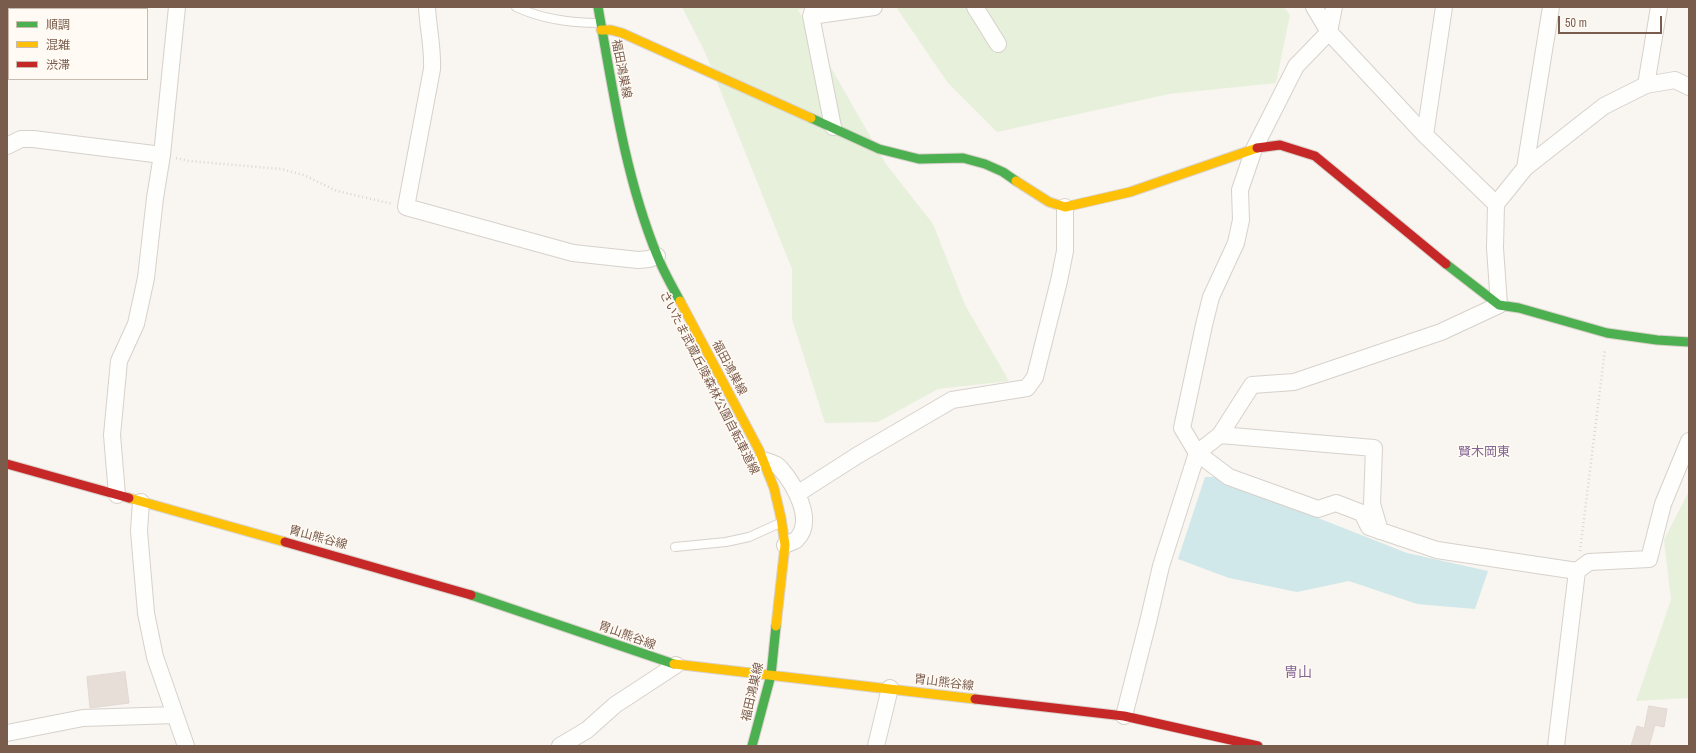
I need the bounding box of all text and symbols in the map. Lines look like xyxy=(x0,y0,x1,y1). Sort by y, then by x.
legend xyxy=(8,8,148,80)
scale bar xyxy=(1560,8,1664,34)
text: 50 m xyxy=(1565,15,1587,31)
text: 順調 xyxy=(46,17,70,33)
text: 混雑 xyxy=(46,37,70,53)
street label: 福田鴻巣線 xyxy=(608,38,634,100)
text: 渋滞 xyxy=(46,57,70,73)
street label: さいたま武蔵丘陵森林公園自転車道線 xyxy=(656,289,762,477)
street label: 福田鴻巣線 xyxy=(709,338,749,398)
district label: 賢木岡東 xyxy=(1458,445,1510,461)
street label: 胄山熊谷線 xyxy=(287,523,349,553)
street label: 胄山熊谷線 xyxy=(596,619,658,653)
street label: 福田鴻巣線 xyxy=(739,661,767,723)
district label: 冑山 xyxy=(1284,665,1312,681)
street label: 胄山熊谷線 xyxy=(913,672,975,694)

